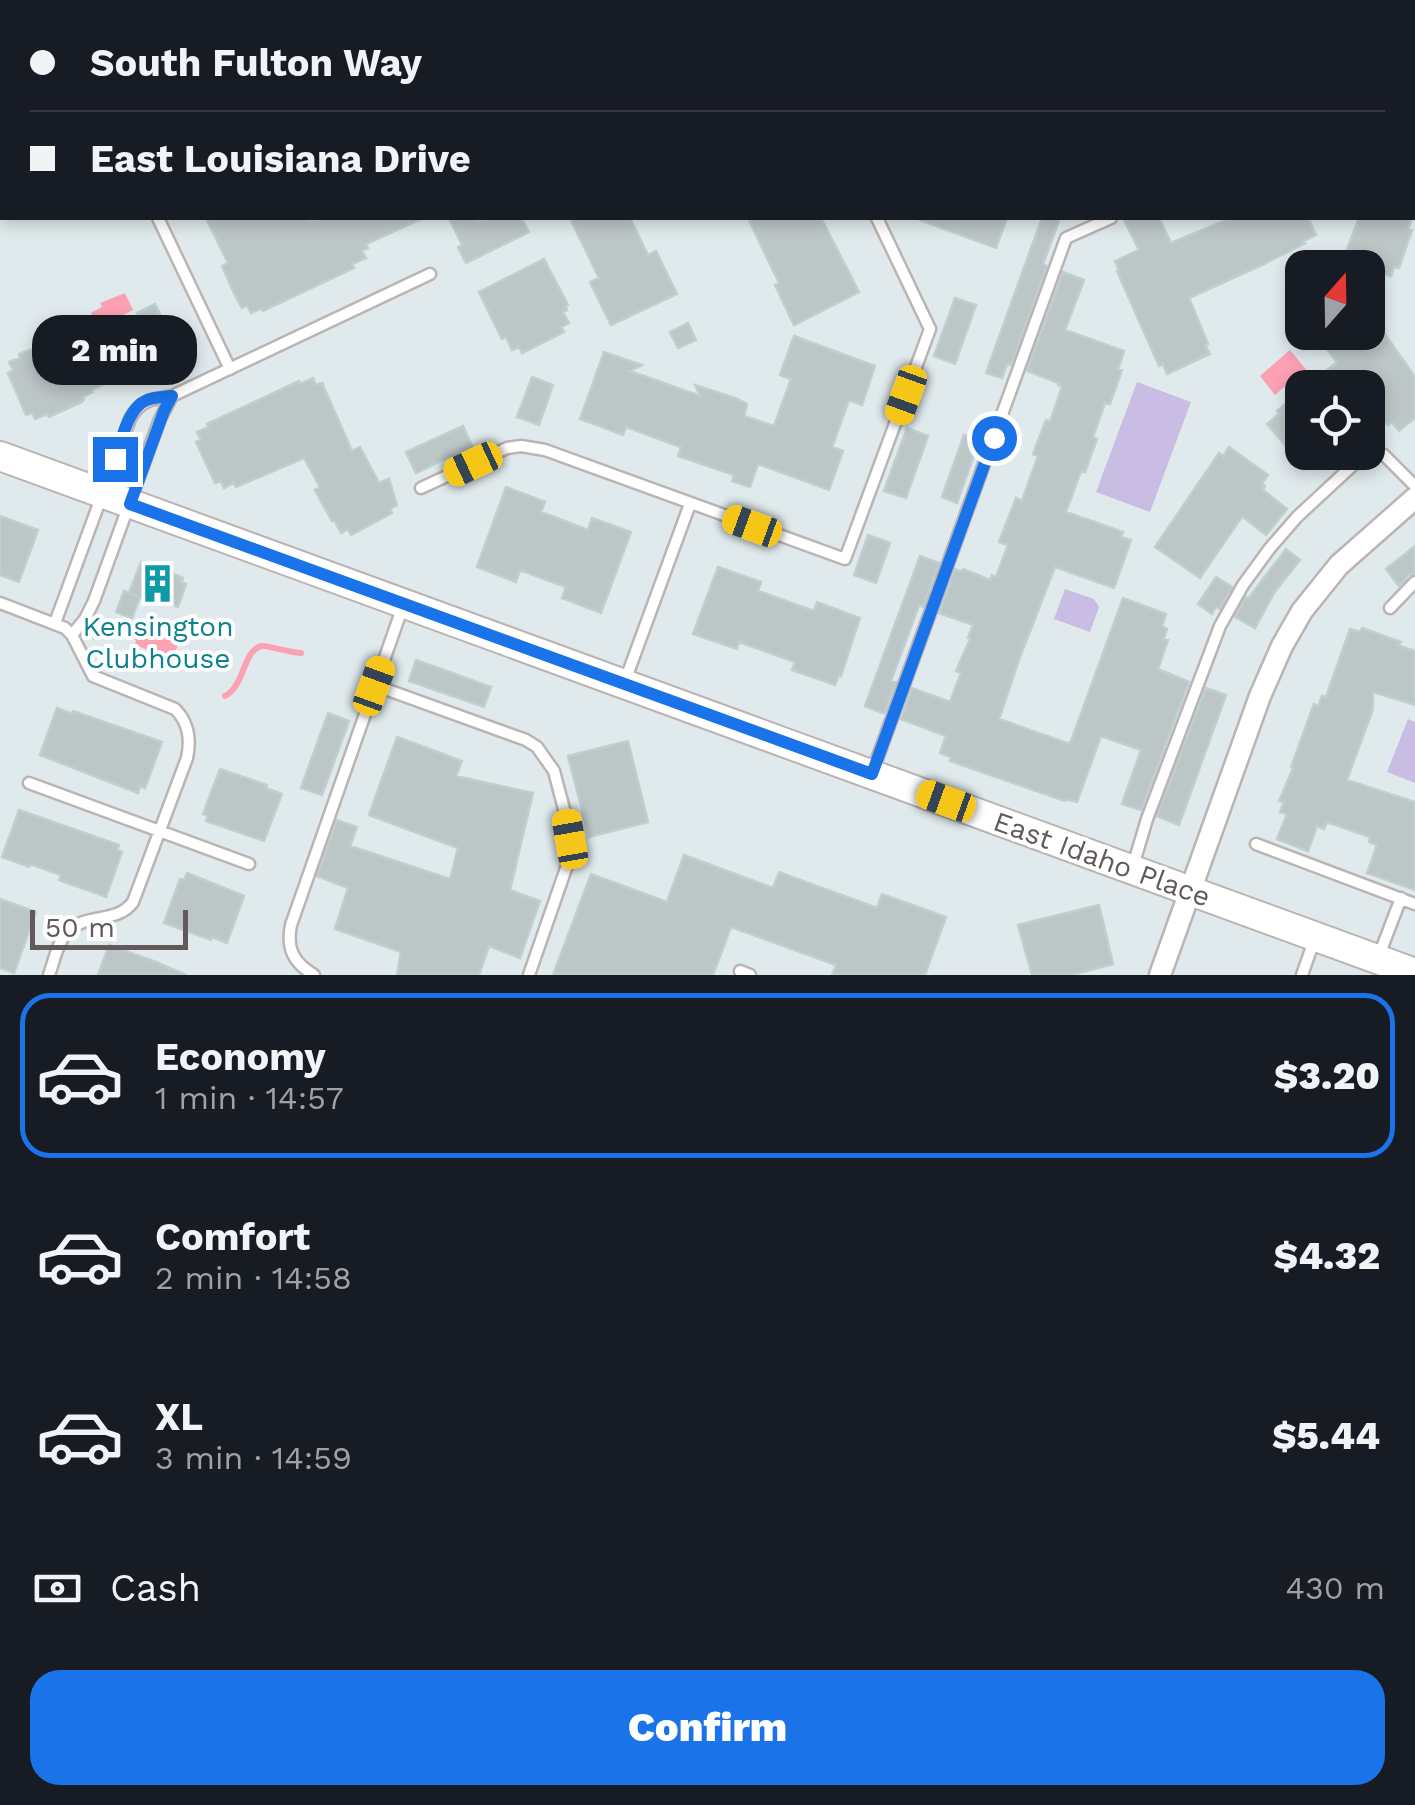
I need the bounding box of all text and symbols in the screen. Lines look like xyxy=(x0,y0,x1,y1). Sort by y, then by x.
text: South Fulton Way xyxy=(90,41,422,85)
text: East Louisiana Drive xyxy=(90,137,471,181)
north arrow xyxy=(1285,250,1385,350)
map controls xyxy=(1285,250,1385,470)
callout: 2 min xyxy=(32,314,198,384)
text: 2 min xyxy=(71,331,158,369)
car xyxy=(882,362,930,428)
button: locate xyxy=(1285,370,1385,470)
route start xyxy=(972,416,1017,461)
route end xyxy=(93,437,138,482)
car xyxy=(439,438,507,490)
car xyxy=(719,502,785,550)
building icon: Kensington Clubhouse xyxy=(137,562,179,604)
place label: Kensington Clubhouse xyxy=(83,610,233,675)
car xyxy=(350,653,398,719)
car xyxy=(913,777,979,825)
street label: East Idaho Place xyxy=(989,804,1215,914)
car xyxy=(550,807,590,871)
scale bar xyxy=(30,905,188,950)
text: 50 m xyxy=(45,911,115,944)
icon: car xyxy=(35,1031,125,1121)
text: Economy xyxy=(155,1035,326,1079)
text: $3.20 xyxy=(1274,1054,1380,1098)
text: 1 min · 14:57 xyxy=(155,1079,344,1117)
icon: car xyxy=(35,1211,125,1301)
text: Comfort xyxy=(155,1215,310,1259)
text: $4.32 xyxy=(1274,1234,1380,1278)
text: 2 min · 14:58 xyxy=(155,1259,352,1297)
icon: car xyxy=(35,1391,125,1481)
text: XL xyxy=(155,1395,203,1439)
text: $5.44 xyxy=(1272,1414,1380,1458)
text: 3 min · 14:59 xyxy=(155,1439,352,1477)
icon: cash xyxy=(30,1561,85,1616)
text: Cash xyxy=(110,1566,201,1610)
text: 430 m xyxy=(1285,1569,1385,1607)
button: Confirm xyxy=(30,1670,1385,1785)

